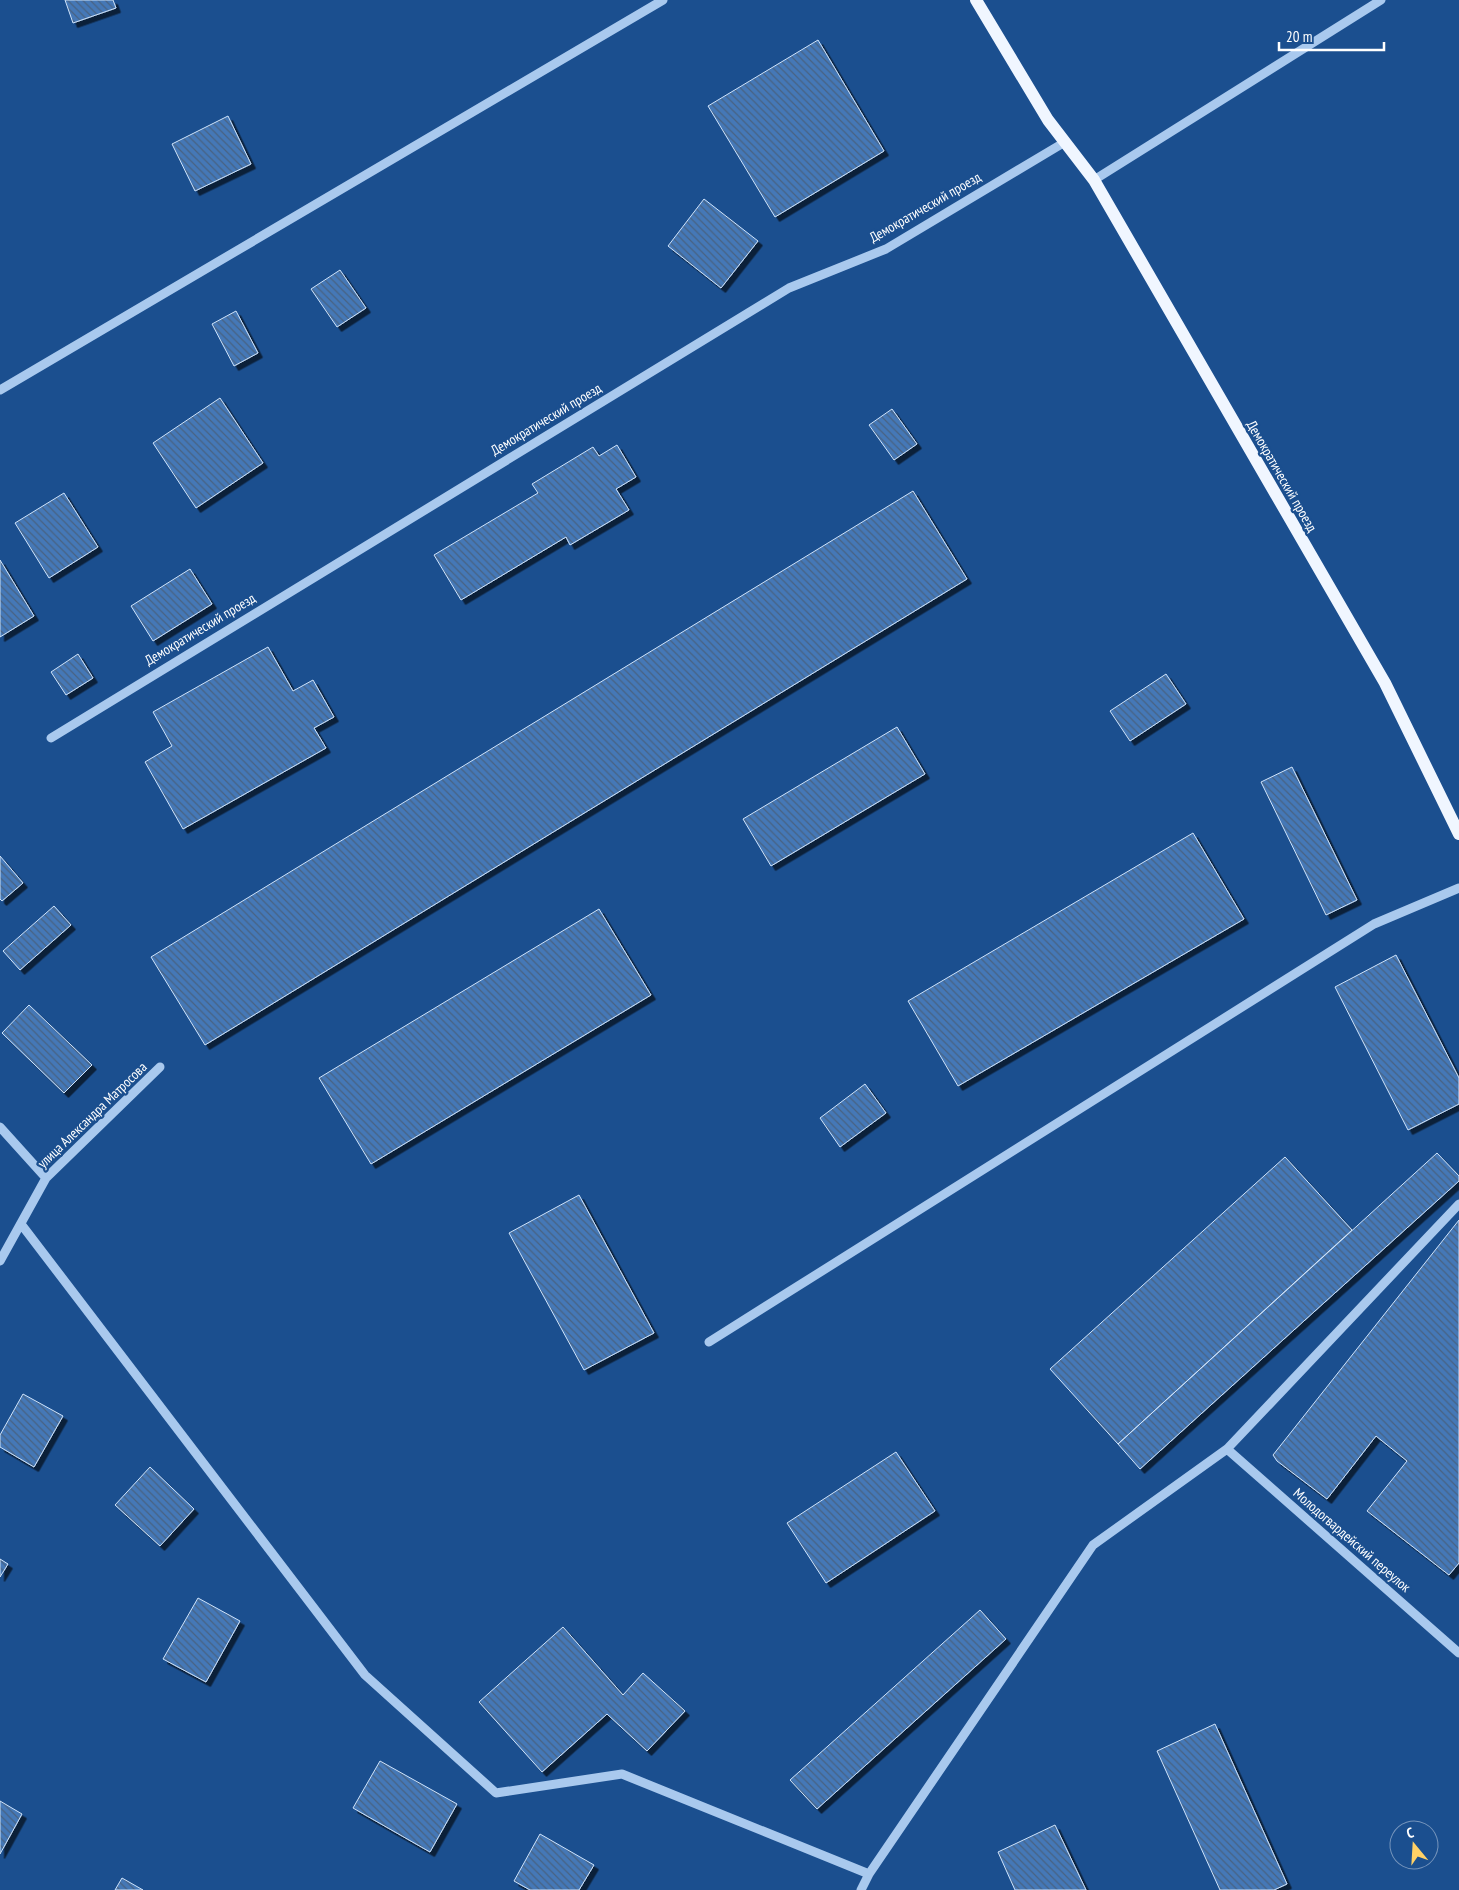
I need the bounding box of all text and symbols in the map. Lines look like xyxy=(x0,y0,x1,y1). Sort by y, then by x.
scale bar xyxy=(1279,20,1384,52)
text: 20 m xyxy=(1286,27,1312,46)
street label: Демократический проезд xyxy=(866,168,984,246)
street label: Демократический проезд xyxy=(487,379,605,459)
street label: Демократический проезд xyxy=(1243,417,1321,535)
street label: Демократический проезд xyxy=(141,589,259,669)
street label: улица Александра Матросова xyxy=(34,1058,150,1172)
street label: Молодогвардейский переулок xyxy=(1290,1484,1415,1596)
north arrow xyxy=(1389,1820,1439,1870)
text: С xyxy=(1404,1823,1416,1842)

